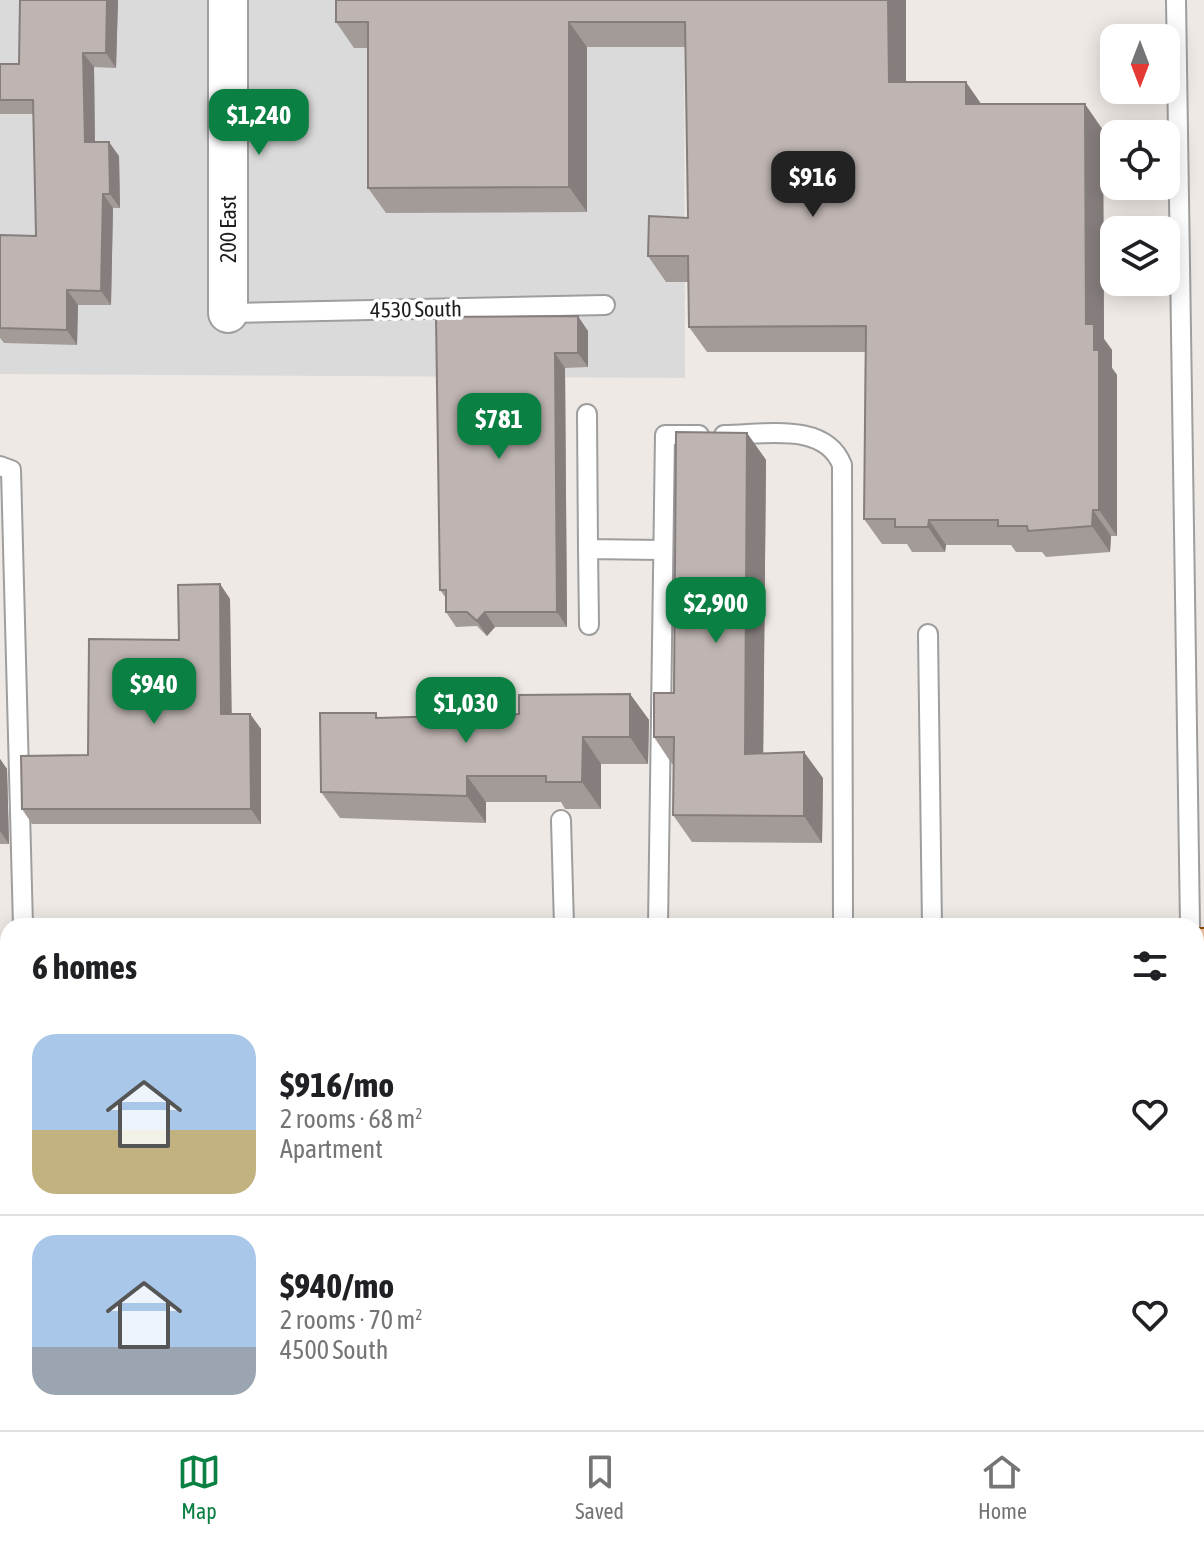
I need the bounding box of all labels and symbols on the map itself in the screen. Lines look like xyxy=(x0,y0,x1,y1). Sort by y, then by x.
north arrow xyxy=(1100,24,1180,104)
pin: $1,240 xyxy=(194,89,324,157)
pin: $916 xyxy=(766,151,860,219)
street label: 200 East xyxy=(215,195,241,263)
street label: 4530 South xyxy=(370,295,462,323)
pin: $781 xyxy=(452,393,546,461)
pin: $2,900 xyxy=(651,577,781,645)
pin: $940 xyxy=(107,658,201,726)
pin: $1,030 xyxy=(401,677,531,745)

